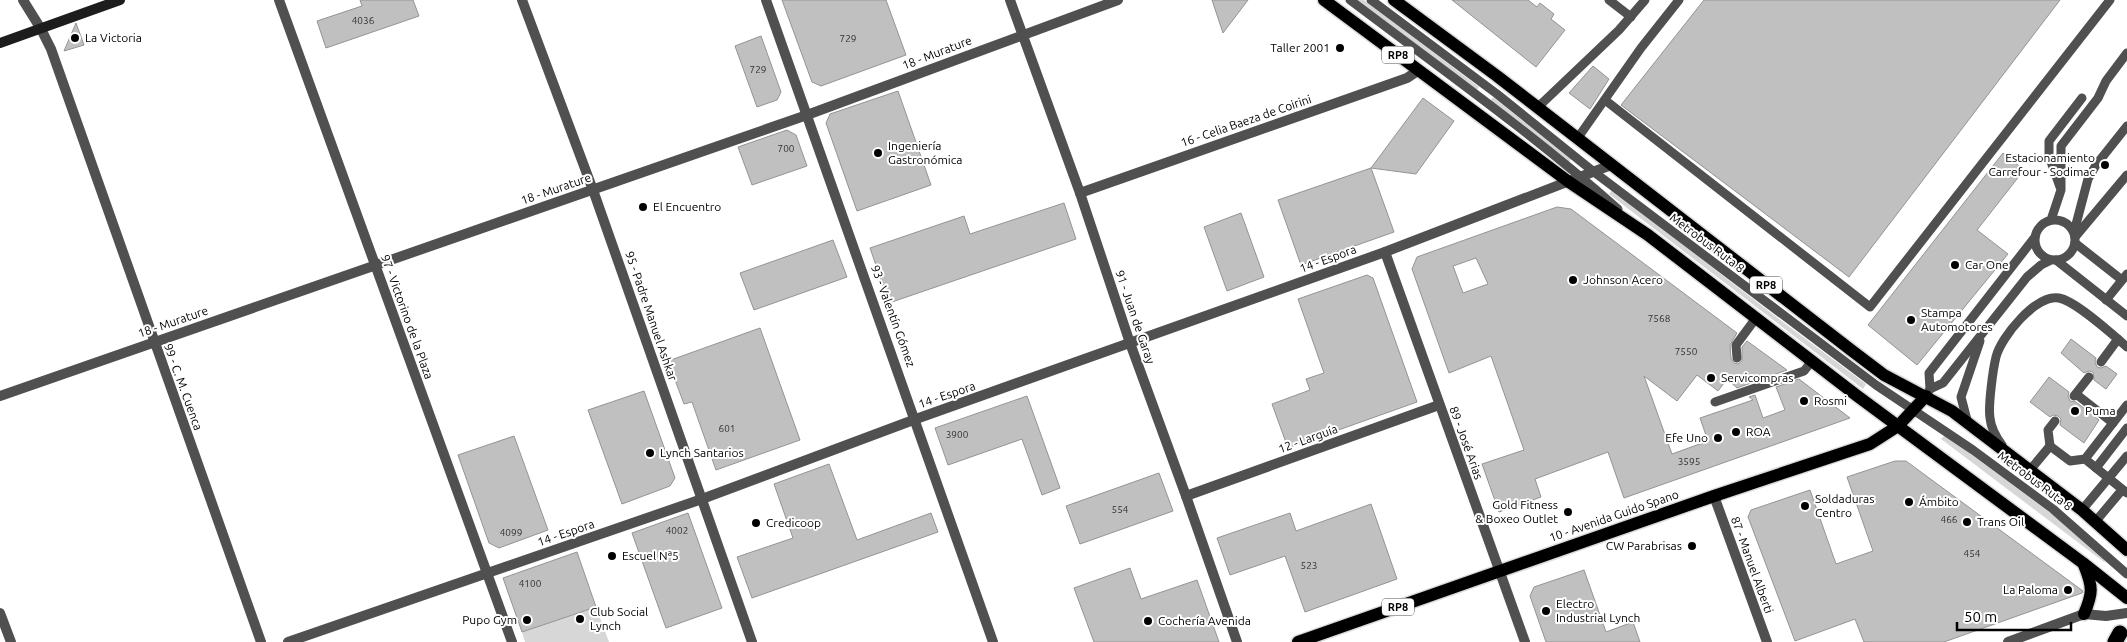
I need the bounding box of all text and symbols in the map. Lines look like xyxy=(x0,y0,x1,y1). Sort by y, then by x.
house number: 4036 xyxy=(352,15,375,26)
place label: La Victoria xyxy=(85,31,142,44)
marker: La Victoria xyxy=(69,32,81,44)
house number: 729 xyxy=(840,33,856,44)
street label: 18 - Murature xyxy=(900,33,973,72)
place label: Taller 2001 xyxy=(1270,41,1330,54)
marker: Taller 2001 xyxy=(1334,42,1346,54)
road number: RP8 xyxy=(1382,46,1414,64)
house number: 729 xyxy=(750,64,766,75)
street label: 16 - Celia Baeza de Coirini xyxy=(1179,92,1313,149)
place label: Ingeniería Gastronómica xyxy=(888,139,962,166)
house number: 700 xyxy=(778,143,795,154)
marker: Ingeniería Gastronómica xyxy=(872,147,884,159)
place label: Estacionamiento Carrefour - Sodimac xyxy=(1988,151,2095,178)
marker: Estacionamiento Carrefour - Sodimac xyxy=(2099,159,2111,171)
street label: 18 - Murature xyxy=(519,170,593,207)
place label: El Encuentro xyxy=(653,200,721,213)
marker: El Encuentro xyxy=(637,201,649,213)
street label: Metrobus Ruta 8 xyxy=(1668,210,1747,275)
street label: 14 - Espora xyxy=(1298,242,1358,275)
street label: 95 - Padre Manuel Ashkar xyxy=(623,249,680,383)
street label: 97 - Victorino de la Plaza xyxy=(379,253,436,381)
place label: Car One xyxy=(1965,258,2009,271)
marker: Car One xyxy=(1949,259,1961,271)
street label: 93 - Valentín Gómez xyxy=(869,263,918,369)
street label: 91 - Juan de Garay xyxy=(1113,268,1158,365)
place label: Johnson Acero xyxy=(1583,273,1663,286)
marker: Johnson Acero xyxy=(1567,274,1579,286)
road number: RP8 xyxy=(1750,276,1782,294)
street label: 18 - Murature xyxy=(136,303,210,340)
place label: Stampa Automotores xyxy=(1921,306,1993,333)
house number: 7568 xyxy=(1648,313,1671,324)
marker: Stampa Automotores xyxy=(1905,314,1917,326)
street label: 99 - C. M. Cuenca xyxy=(162,342,205,432)
house number: 7550 xyxy=(1675,346,1698,357)
place label: Servicompras xyxy=(1721,371,1793,384)
marker: Servicompras xyxy=(1705,372,1717,384)
street label: 14 - Espora xyxy=(917,379,977,410)
place label: Rosmi xyxy=(1814,394,1847,407)
marker: Rosmi xyxy=(1798,395,1810,407)
place label: Puma xyxy=(2085,404,2116,417)
street label: 89 - José Arias xyxy=(1447,405,1486,481)
marker: Puma xyxy=(2069,405,2081,417)
street label: 12 - Larguía xyxy=(1276,422,1339,455)
house number: 601 xyxy=(719,423,735,434)
place label: ROA xyxy=(1746,425,1771,438)
marker: ROA xyxy=(1730,426,1742,438)
house number: 3900 xyxy=(946,429,969,440)
place label: Efe Uno xyxy=(1665,431,1708,444)
marker: Efe Uno xyxy=(1712,432,1724,444)
place label: Lynch Santarios xyxy=(660,446,744,459)
marker: Lynch Santarios xyxy=(644,447,656,459)
street label: Metrobus Ruta 8 xyxy=(1996,448,2075,513)
house number: 3595 xyxy=(1678,456,1700,467)
street label: 10 - Avenida Guido Spano xyxy=(1547,487,1680,544)
place label: Soldaduras Centro xyxy=(1815,492,1874,519)
place label: Ámbito xyxy=(1919,495,1959,508)
marker: Ámbito xyxy=(1903,496,1915,508)
place label: Gold Fitness & Boxeo Outlet xyxy=(1475,498,1558,525)
marker: Soldaduras Centro xyxy=(1799,500,1811,512)
house number: 554 xyxy=(1112,504,1129,515)
marker: Gold Fitness & Boxeo Outlet xyxy=(1562,506,1574,518)
house number: 466 xyxy=(1941,514,1958,525)
street label: 87 - Manuel Alberti xyxy=(1729,515,1776,615)
place label: Trans Oil xyxy=(1977,515,2024,528)
place label: Credicoop xyxy=(766,516,821,529)
marker: Trans Oil xyxy=(1961,516,1973,528)
street label: 14 - Espora xyxy=(536,517,596,548)
marker: Credicoop xyxy=(750,517,762,529)
house number: 4002 xyxy=(666,525,688,536)
house number: 4099 xyxy=(500,527,522,538)
place label: CW Parabrisas xyxy=(1606,539,1682,552)
marker: CW Parabrisas xyxy=(1686,540,1698,552)
house number: 454 xyxy=(1964,548,1981,559)
place label: Escuel Nª5 xyxy=(622,549,679,562)
marker: Escuel Nª5 xyxy=(606,550,618,562)
house number: 523 xyxy=(1301,560,1317,571)
house number: 4100 xyxy=(519,578,542,589)
place label: La Paloma xyxy=(2003,583,2058,596)
marker: La Paloma xyxy=(2062,584,2074,596)
place label: Electro Industrial Lynch xyxy=(1556,597,1640,624)
road number: RP8 xyxy=(1382,598,1414,616)
scale bar xyxy=(1957,600,2071,632)
place label: Club Social Lynch xyxy=(590,605,648,632)
marker: Electro Industrial Lynch xyxy=(1540,605,1552,617)
text: 50 m xyxy=(1964,608,1997,625)
place label: Pupo Gym xyxy=(462,613,517,626)
marker: Club Social Lynch xyxy=(574,613,586,625)
marker: Pupo Gym xyxy=(521,614,533,626)
place label: Cochería Avenida xyxy=(1158,614,1251,627)
marker: Cochería Avenida xyxy=(1142,615,1154,627)

